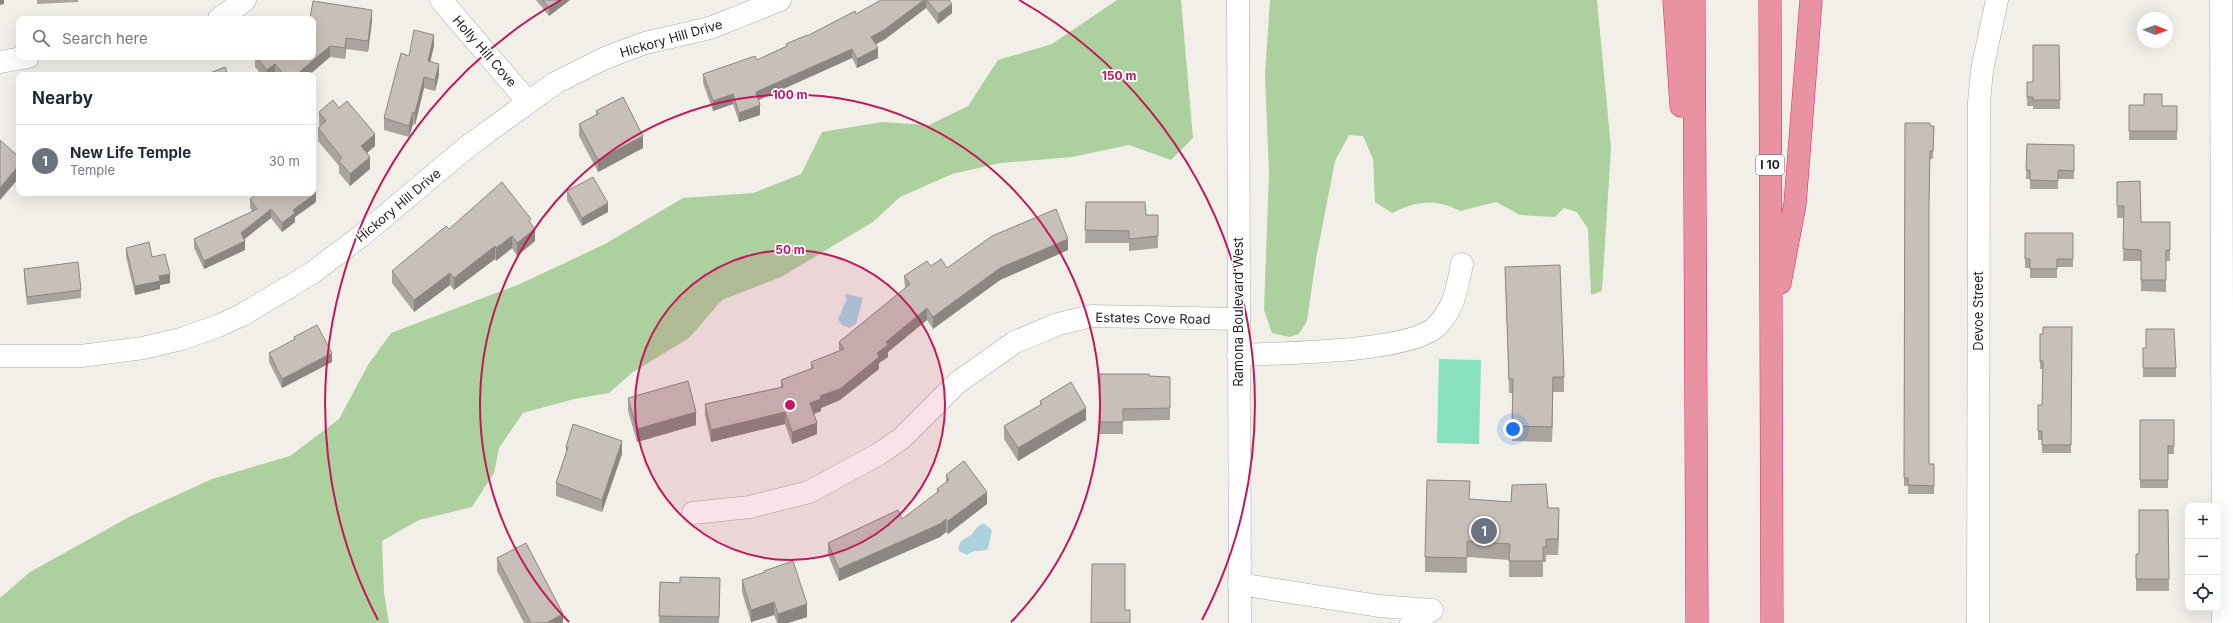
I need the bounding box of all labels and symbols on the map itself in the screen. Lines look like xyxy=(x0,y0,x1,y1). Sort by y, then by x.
street label: Holly Hill Cove xyxy=(450,12,520,90)
north arrow xyxy=(2137,12,2173,48)
street label: Hickory Hill Drive xyxy=(618,16,724,60)
text: 150 m xyxy=(1102,68,1136,83)
text: 100 m xyxy=(772,87,808,102)
road number: I 10 xyxy=(1756,155,1784,175)
street label: Hickory Hill Drive xyxy=(352,165,444,245)
street label: Ramona Boulevard West xyxy=(1230,237,1246,387)
text: 50 m xyxy=(775,242,805,257)
street label: Devoe Street xyxy=(1970,271,1986,351)
street label: Estates Cove Road xyxy=(1095,309,1211,327)
centre of rings xyxy=(783,398,797,412)
your location xyxy=(1503,419,1523,439)
pin: 1 xyxy=(1471,516,1497,546)

